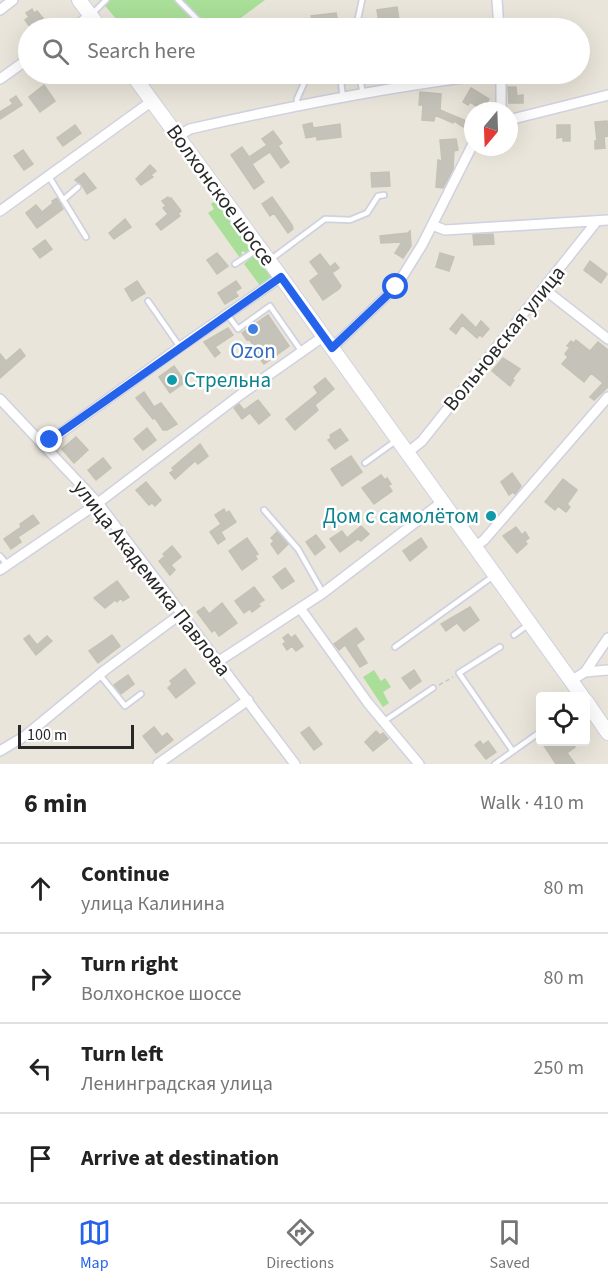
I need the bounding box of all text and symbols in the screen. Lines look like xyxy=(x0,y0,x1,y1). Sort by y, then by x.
search box xyxy=(18,18,590,84)
icon: search xyxy=(39,35,72,68)
text: Search here xyxy=(87,35,195,67)
north arrow xyxy=(464,102,518,156)
street label: Волхонское шоссе xyxy=(159,118,283,272)
street label: Вольновская улица xyxy=(436,259,572,417)
route start xyxy=(382,273,408,299)
marker: Ozon xyxy=(246,322,260,336)
place label: Ozon xyxy=(230,336,276,366)
place label: Стрельна xyxy=(184,365,271,395)
marker: Стрельна xyxy=(165,373,179,387)
route end xyxy=(36,426,62,452)
street label: улица Академика Павлова xyxy=(66,474,238,682)
place label: Дом с самолётом xyxy=(323,501,479,531)
marker: Дом с самолётом xyxy=(484,509,498,523)
map controls xyxy=(536,692,590,746)
button: locate xyxy=(536,692,590,746)
scale bar xyxy=(18,722,134,750)
text: 100 m xyxy=(27,724,67,746)
text: 6 min xyxy=(24,785,87,822)
text: Walk · 410 m xyxy=(480,789,584,817)
text: Continue xyxy=(81,858,170,890)
icon: ahead xyxy=(24,872,57,905)
text: 80 m xyxy=(544,874,584,902)
text: улица Калинина xyxy=(81,890,225,918)
text: Turn right xyxy=(81,948,178,980)
icon: right xyxy=(24,962,57,995)
text: 80 m xyxy=(544,964,584,992)
text: Волхонское шоссе xyxy=(81,980,241,1008)
text: Turn left xyxy=(81,1038,163,1070)
icon: left xyxy=(24,1052,57,1085)
text: 250 m xyxy=(534,1054,584,1082)
text: Ленинградская улица xyxy=(81,1070,273,1098)
icon: arrive xyxy=(24,1142,57,1175)
text: Arrive at destination xyxy=(81,1142,279,1174)
tab: Map xyxy=(78,1216,111,1274)
tab: Directions xyxy=(266,1216,334,1274)
tab: Saved xyxy=(489,1216,530,1274)

